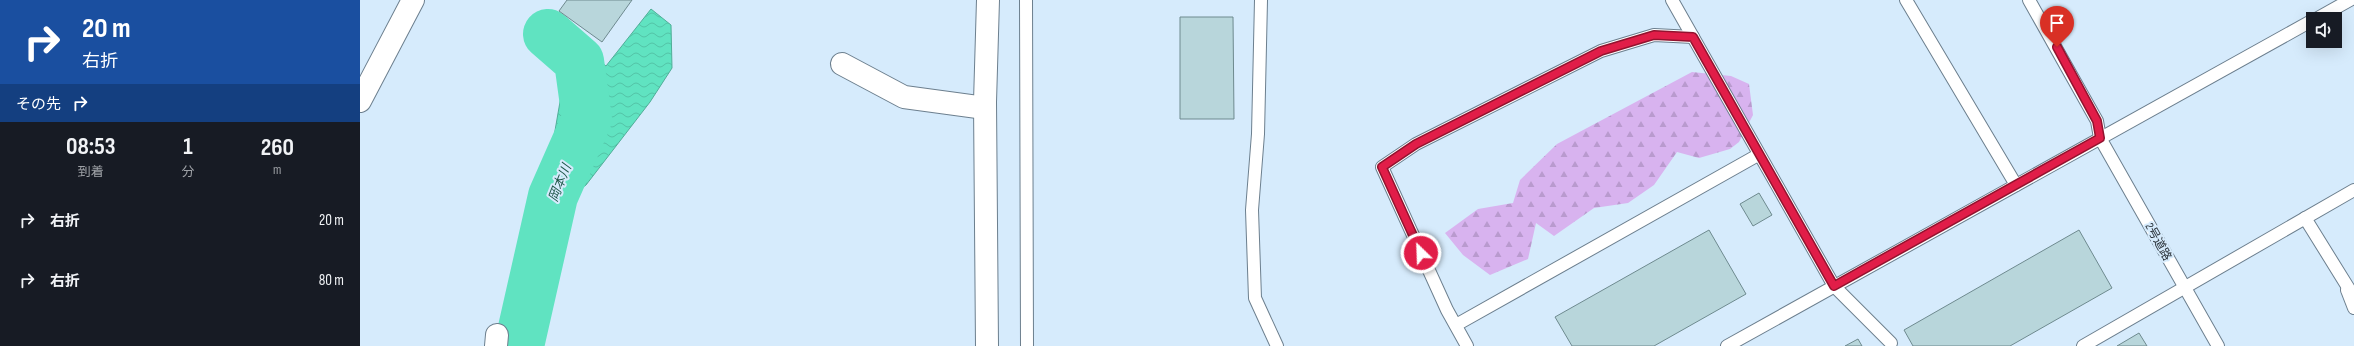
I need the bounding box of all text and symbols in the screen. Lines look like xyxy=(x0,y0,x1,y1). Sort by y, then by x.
pin xyxy=(2040,6,2074,47)
text: 20 m xyxy=(82,12,131,45)
icon: arrive xyxy=(2046,12,2068,34)
map controls xyxy=(2306,12,2342,48)
button: sound xyxy=(2306,12,2342,48)
icon: right xyxy=(16,16,68,68)
text: 右折 xyxy=(82,51,118,72)
icon: right xyxy=(69,92,91,114)
text: その先 xyxy=(16,95,61,114)
text: 08:53 xyxy=(66,132,115,161)
text: 1 xyxy=(183,132,193,161)
text: 260 xyxy=(261,133,294,162)
water label: 岡本川 xyxy=(545,160,575,204)
text: m xyxy=(273,162,281,178)
text: 到着 xyxy=(78,164,104,180)
text: 分 xyxy=(182,164,195,180)
icon: right xyxy=(16,209,38,231)
text: 20 m xyxy=(319,211,344,230)
text: 右折 xyxy=(50,212,80,231)
street label: 2号道路 xyxy=(2142,220,2174,264)
position arrow xyxy=(1400,232,1442,274)
icon: right xyxy=(16,269,38,291)
text: 80 m xyxy=(319,271,344,290)
text: 右折 xyxy=(50,272,80,291)

